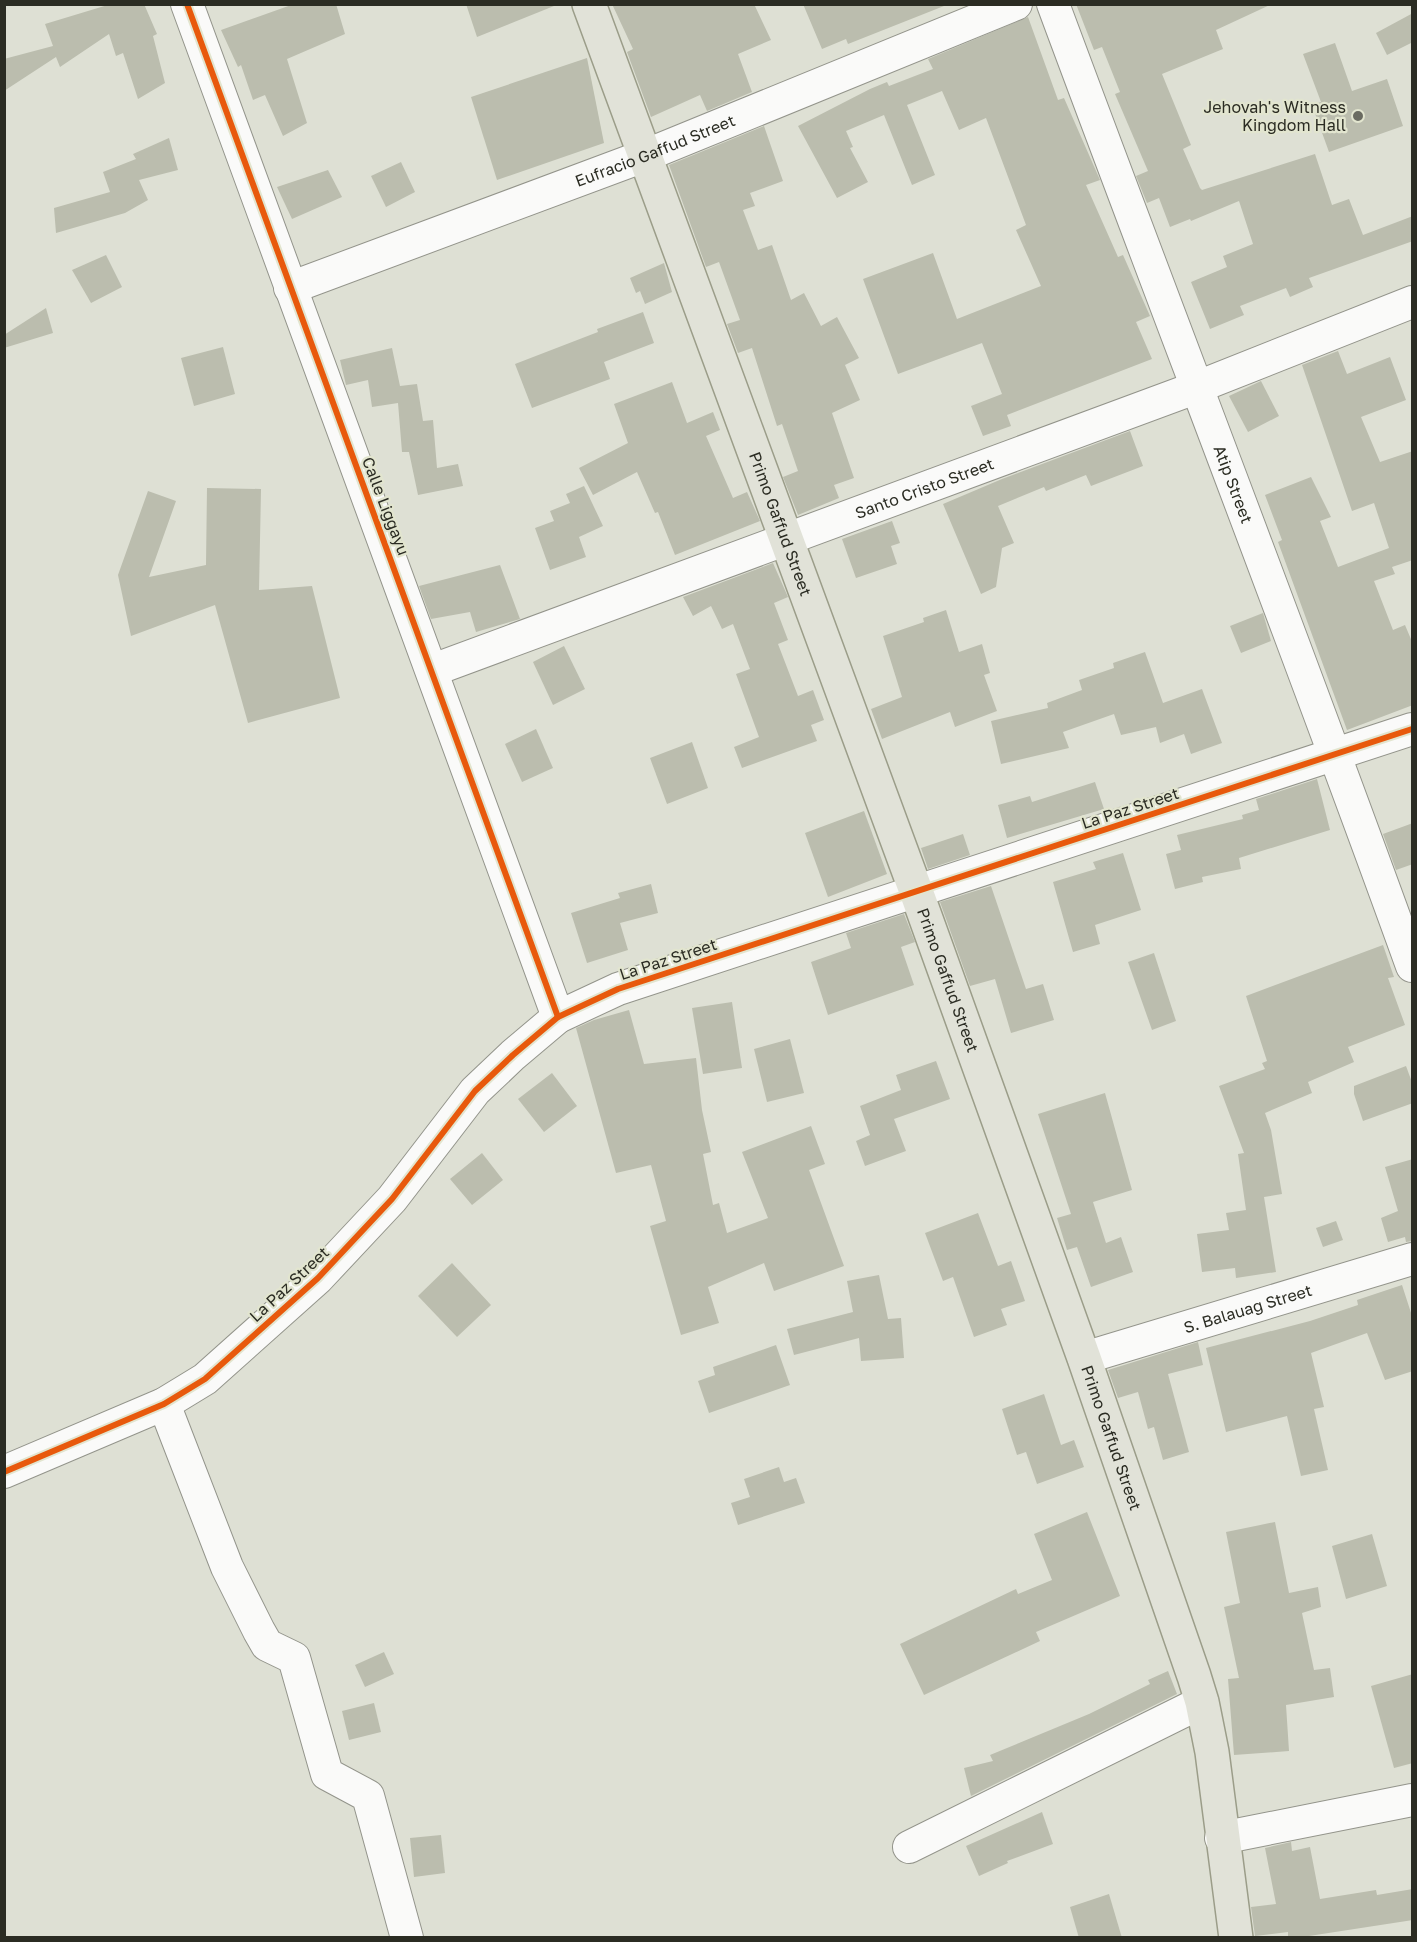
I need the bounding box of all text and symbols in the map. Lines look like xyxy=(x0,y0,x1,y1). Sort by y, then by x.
place label: Jehovah's Witness Kingdom Hall xyxy=(1203,97,1346,135)
marker: Jehovah's Witness Kingdom Hall xyxy=(1351,109,1365,123)
street label: Eufracio Gaffud Street xyxy=(572,110,738,191)
street label: Atip Street xyxy=(1210,442,1257,526)
street label: Primo Gaffud Street xyxy=(745,449,816,599)
street label: Santo Cristo Street xyxy=(852,453,997,523)
street label: Calle Liggayu xyxy=(358,454,414,558)
street label: La Paz Street xyxy=(1079,783,1181,833)
street label: Primo Gaffud Street xyxy=(913,905,983,1055)
street label: La Paz Street xyxy=(617,934,719,984)
street label: La Paz Street xyxy=(245,1242,333,1326)
street label: S. Balauag Street xyxy=(1181,1280,1314,1337)
street label: Primo Gaffud Street xyxy=(1077,1363,1146,1513)

